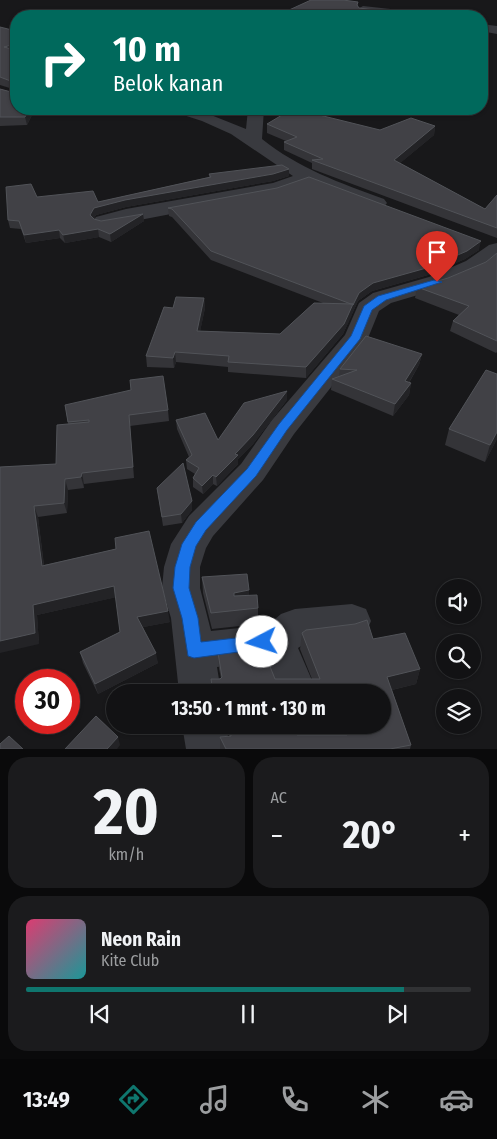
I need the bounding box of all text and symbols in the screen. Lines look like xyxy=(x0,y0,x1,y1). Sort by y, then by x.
text: 10 m xyxy=(113,28,181,70)
icon: right xyxy=(30,30,95,95)
text: Belok kanan xyxy=(113,70,223,97)
pin xyxy=(416,231,458,282)
icon: arrive xyxy=(423,238,451,266)
map controls xyxy=(436,579,481,734)
button: sound xyxy=(436,579,481,624)
position arrow xyxy=(235,615,287,667)
button: search xyxy=(436,634,481,679)
speed limit sign: 30 xyxy=(15,669,80,734)
button: layers xyxy=(436,689,481,734)
text: 13:50 · 1 mnt · 130 m xyxy=(171,697,326,720)
text: 20 xyxy=(93,773,159,851)
text: AC xyxy=(271,788,287,807)
text: 20° xyxy=(343,812,399,858)
text: − xyxy=(271,819,283,852)
text: + xyxy=(458,819,471,852)
text: km/h xyxy=(108,845,144,864)
text: Neon Rain xyxy=(101,928,181,951)
text: Kite Club xyxy=(101,951,159,970)
icon: previous xyxy=(86,1000,114,1028)
icon: pause xyxy=(234,1000,262,1028)
icon: next xyxy=(383,1000,411,1028)
icon: directions xyxy=(116,1082,151,1117)
icon: music xyxy=(197,1082,232,1117)
icon: phone xyxy=(277,1082,312,1117)
icon: climate xyxy=(358,1082,393,1117)
icon: car xyxy=(439,1082,474,1117)
text: 13:49 xyxy=(23,1086,70,1113)

